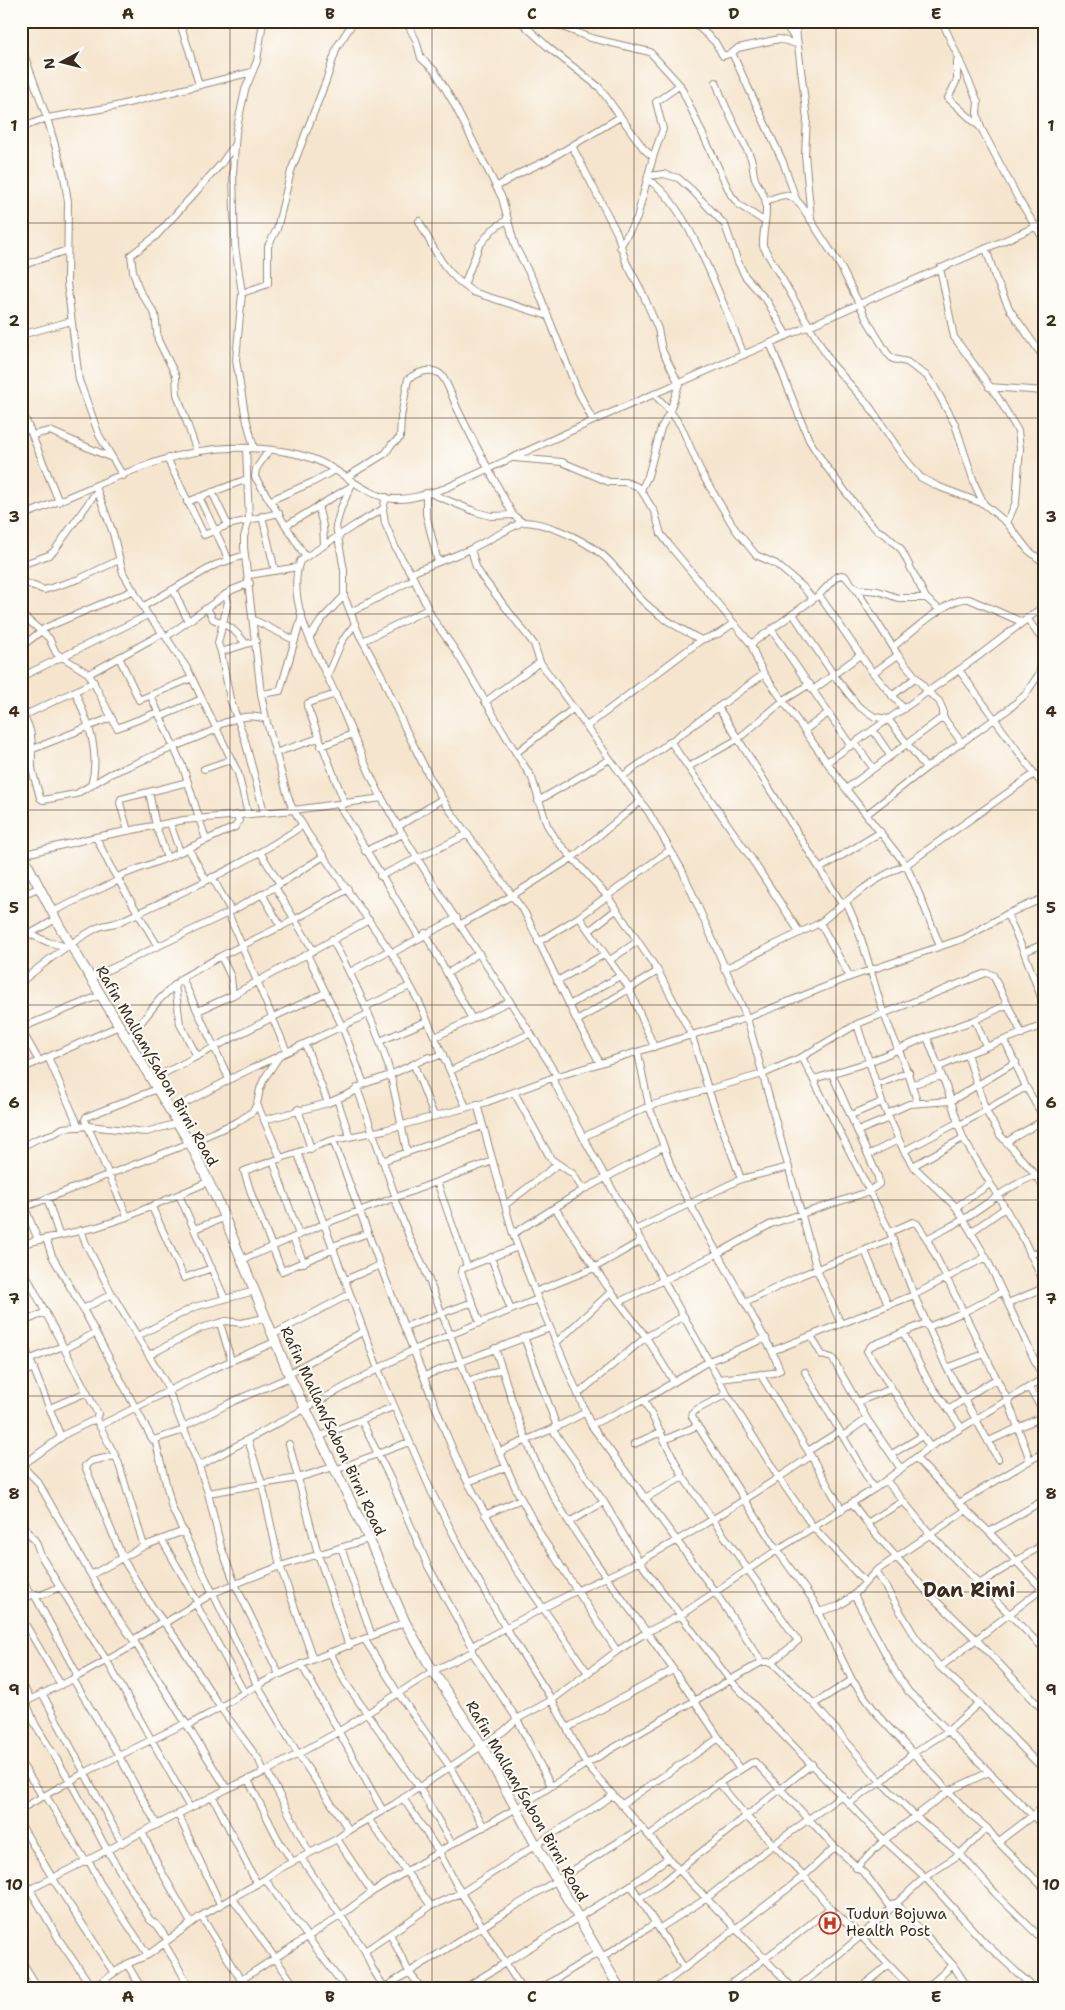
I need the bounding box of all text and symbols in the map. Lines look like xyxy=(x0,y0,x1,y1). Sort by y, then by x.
text: A xyxy=(122,3,134,24)
text: B xyxy=(325,3,335,24)
text: C xyxy=(527,3,537,24)
text: D xyxy=(728,3,740,24)
text: E xyxy=(931,3,941,24)
north arrow xyxy=(38,38,88,88)
text: N xyxy=(39,57,59,70)
text: 1 xyxy=(10,115,18,136)
text: 1 xyxy=(1047,115,1055,136)
text: 2 xyxy=(8,310,20,331)
text: 2 xyxy=(1045,310,1057,331)
text: 3 xyxy=(8,506,20,527)
text: 3 xyxy=(1045,506,1057,527)
text: 4 xyxy=(8,701,20,722)
text: 4 xyxy=(1045,701,1057,722)
text: 5 xyxy=(9,897,19,918)
text: 5 xyxy=(1046,897,1056,918)
street label: Rafin Mallam/Sabon Birni Road xyxy=(91,962,223,1170)
text: 6 xyxy=(8,1092,20,1113)
text: 6 xyxy=(1045,1092,1057,1113)
text: 7 xyxy=(8,1288,20,1309)
text: 7 xyxy=(1045,1288,1057,1309)
street label: Rafin Mallam/Sabon Birni Road xyxy=(276,1323,391,1539)
text: 8 xyxy=(8,1483,20,1504)
text: 8 xyxy=(1045,1483,1057,1504)
district label: Dan Rimi xyxy=(923,1577,1015,1603)
text: 9 xyxy=(8,1679,20,1700)
text: 9 xyxy=(1045,1679,1057,1700)
street label: Rafin Mallam/Sabon Birni Road xyxy=(461,1697,593,1905)
text: 10 xyxy=(5,1874,23,1895)
text: 10 xyxy=(1042,1874,1060,1895)
place label: Tudun Bojuwa Health Post xyxy=(846,1904,948,1941)
hospital icon: Tudun Bojuwa Health Post xyxy=(818,1911,842,1935)
text: A xyxy=(122,1986,134,2007)
text: B xyxy=(325,1986,335,2007)
text: C xyxy=(527,1986,537,2007)
text: D xyxy=(728,1986,740,2007)
text: E xyxy=(931,1986,941,2007)

